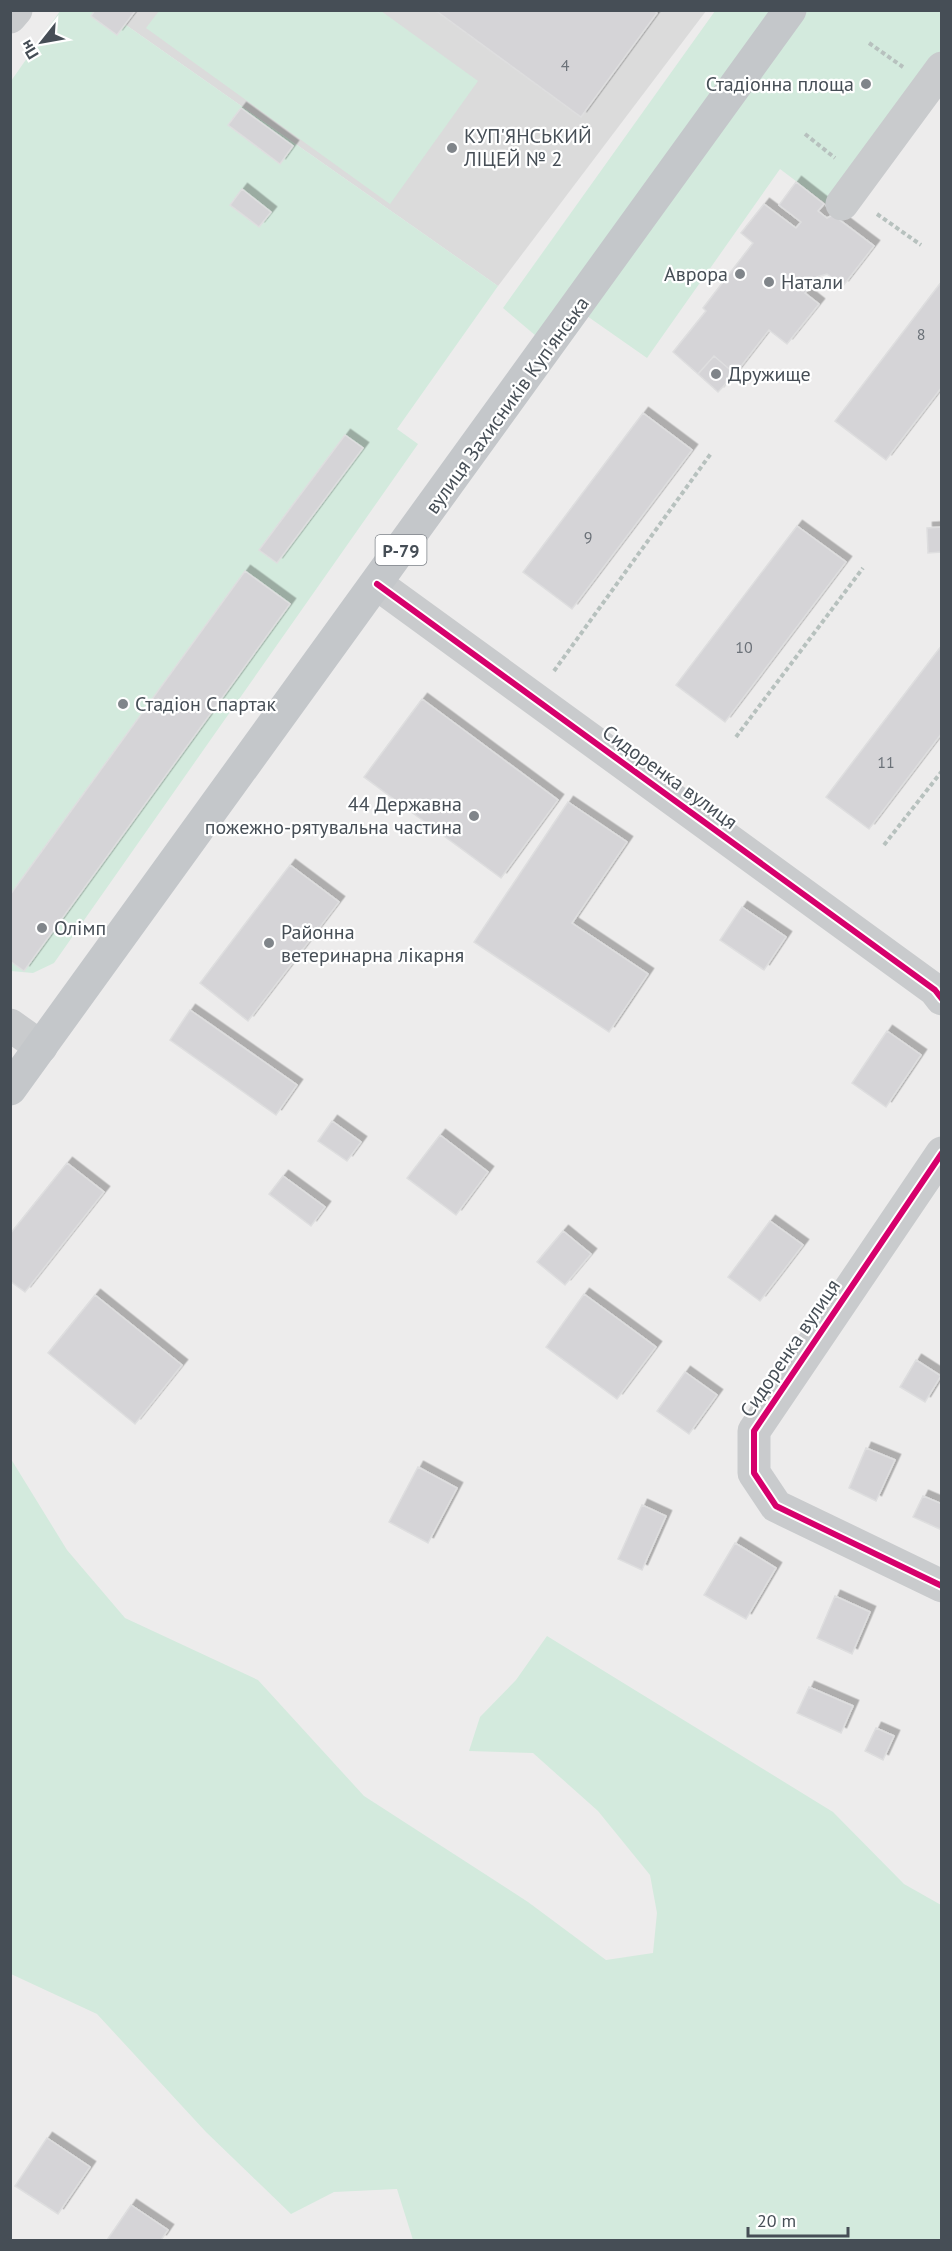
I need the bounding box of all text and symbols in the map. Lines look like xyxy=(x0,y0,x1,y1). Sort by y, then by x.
north arrow xyxy=(12,12,72,72)
text: Пн xyxy=(16,37,43,63)
house number: 4 xyxy=(561,55,570,75)
place label: Стадіонна площа xyxy=(706,71,854,97)
marker: Стадіонна площа xyxy=(859,77,873,91)
place label: КУП'ЯНСЬКИЙ ЛІЦЕЙ № 2 xyxy=(463,123,592,172)
marker: КУП'ЯНСЬКИЙ ЛІЦЕЙ № 2 xyxy=(445,141,459,155)
place label: Аврора xyxy=(664,261,728,287)
marker: Аврора xyxy=(733,267,747,281)
place label: Натали xyxy=(781,269,843,295)
marker: Натали xyxy=(762,275,776,289)
street label: вулиця Захисників Куп'янська xyxy=(419,291,595,519)
house number: 8 xyxy=(917,324,925,344)
place label: Дружище xyxy=(728,361,811,387)
marker: Дружище xyxy=(709,367,723,381)
house number: 9 xyxy=(584,527,592,547)
road number: Р-79 xyxy=(376,535,426,565)
house number: 10 xyxy=(735,637,753,657)
place label: Стадіон Спартак xyxy=(135,691,277,717)
marker: Стадіон Спартак xyxy=(116,697,130,711)
street label: Сидоренка вулиця xyxy=(597,719,743,835)
house number: 11 xyxy=(877,752,895,772)
place label: 44 Державна пожежно-рятувальна частина xyxy=(205,791,462,840)
marker: 44 Державна пожежно-рятувальна частина xyxy=(467,809,481,823)
place label: Олімп xyxy=(54,915,106,941)
place label: Районна ветеринарна лікарня xyxy=(281,919,464,968)
marker: Олімп xyxy=(35,921,49,935)
marker: Районна ветеринарна лікарня xyxy=(262,936,276,950)
street label: Сидоренка вулиця xyxy=(734,1274,846,1422)
scale bar xyxy=(748,2200,848,2238)
text: 20 m xyxy=(757,2209,796,2232)

